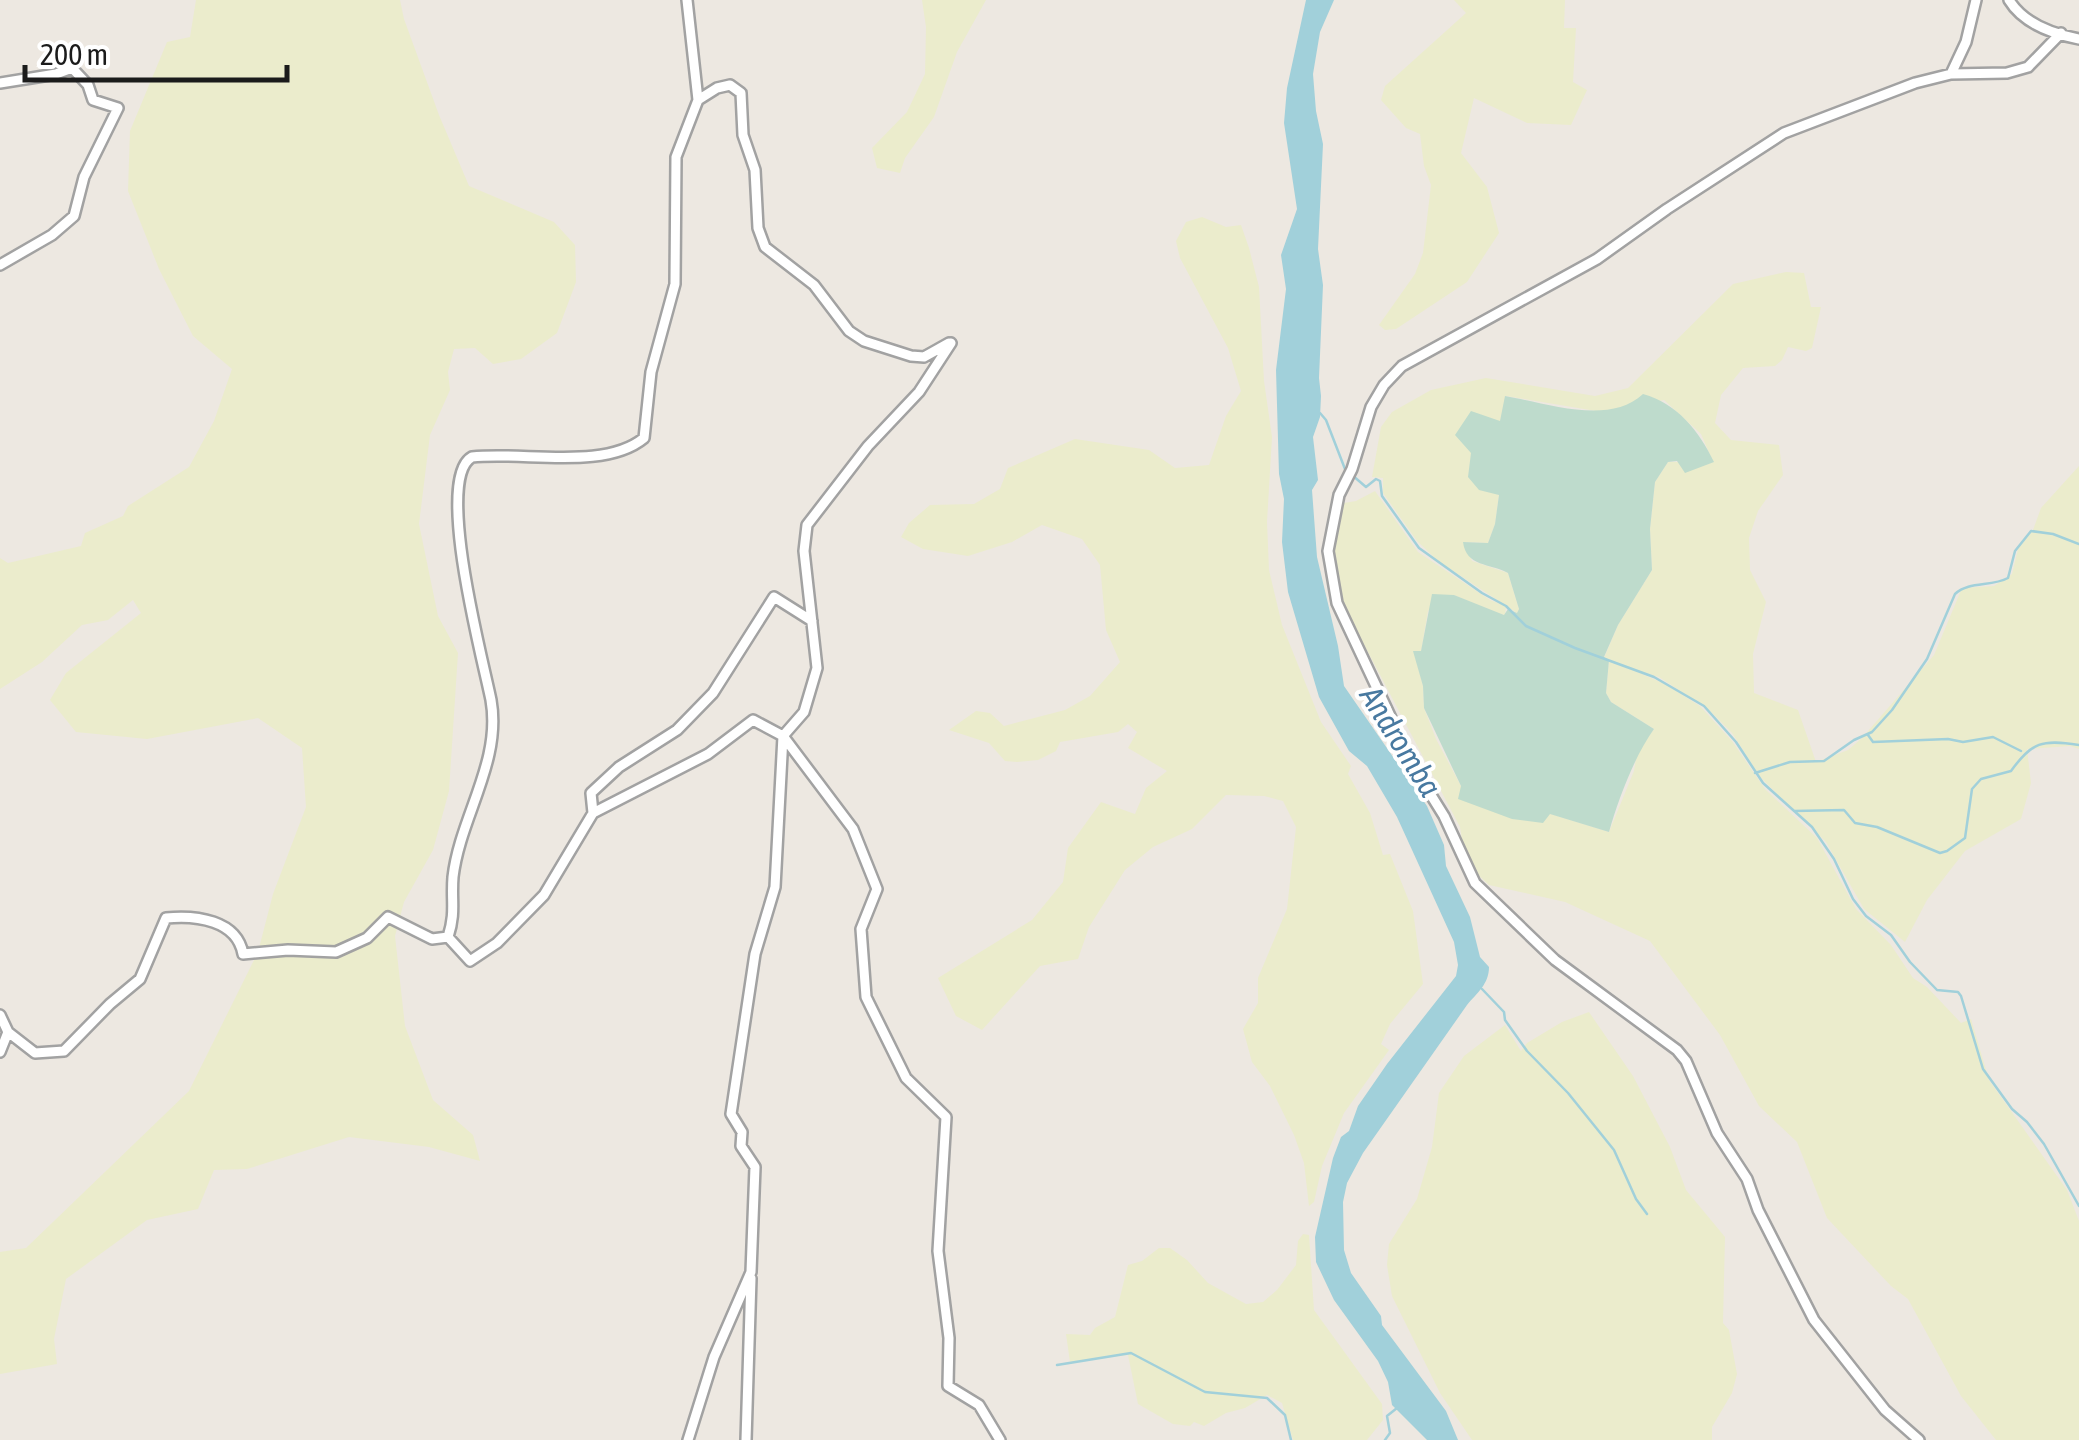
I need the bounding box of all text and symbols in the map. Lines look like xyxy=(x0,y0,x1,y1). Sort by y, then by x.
scale bar xyxy=(25,20,288,82)
text: 200 m xyxy=(40,37,108,71)
water label: Andromba xyxy=(1352,678,1449,803)

